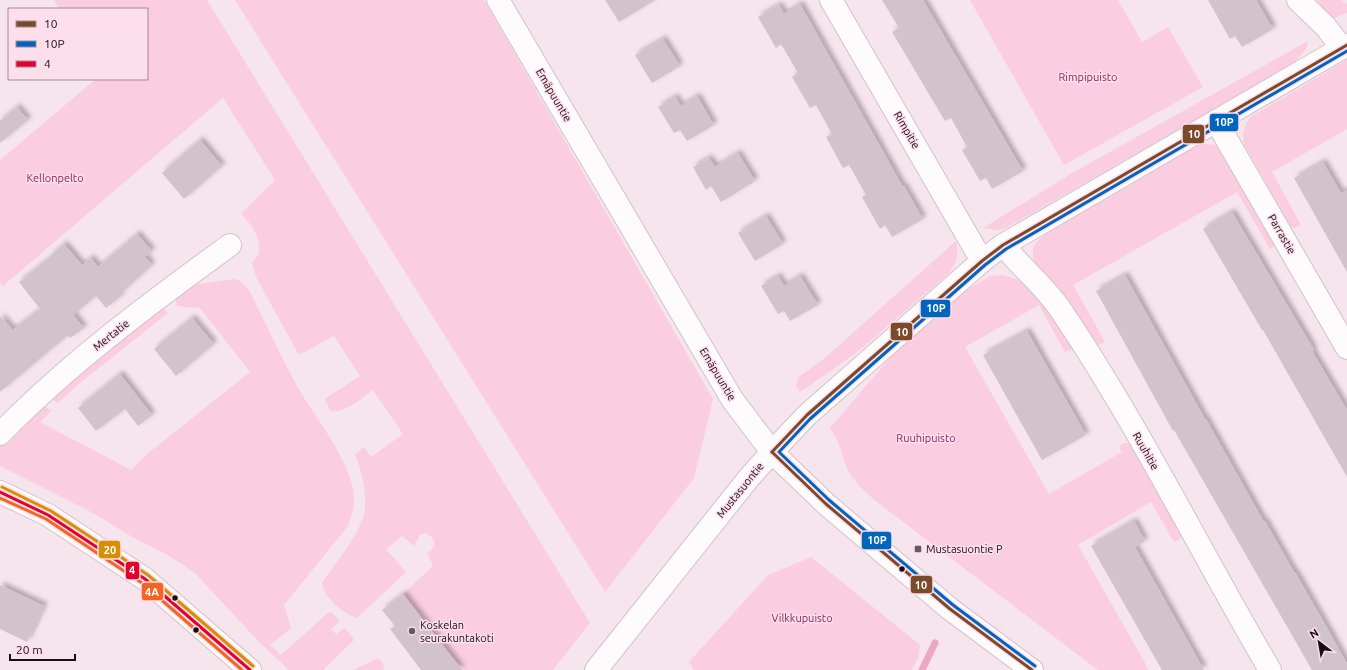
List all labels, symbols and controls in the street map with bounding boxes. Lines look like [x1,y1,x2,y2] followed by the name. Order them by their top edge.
[8,8,148,80] legend
[44,17,58,30] text: 10
[44,37,65,50] text: 10P
[44,57,51,70] text: 4
[534,66,574,124] street label: Emäpuuntie
[1058,71,1118,83] park label: Rimpipuisto
[891,109,923,151] street label: Rimpitie
[1209,113,1239,132] line badge: 10P
[1214,116,1234,128] text: 10P
[1182,124,1205,144] line badge: 10
[1188,128,1200,140] text: 10
[26,172,84,184] park label: Kellonpelto
[1266,212,1298,256] street label: Parrastie
[920,299,951,318] line badge: 10P
[926,302,946,314] text: 10P
[91,317,131,353] street label: Mertatie
[890,322,913,341] line badge: 10
[896,326,908,338] text: 10
[697,345,739,403] street label: Emäpuuntie
[1130,430,1162,472] street label: Ruuhitie
[896,432,956,444] park label: Ruuhipuisto
[714,460,766,520] street label: Mustasuontie
[861,531,892,550] line badge: 10P
[867,534,887,546] text: 10P
[98,540,121,559] line badge: 20
[926,543,1003,555] place label: Mustasuontie P
[104,544,116,556] text: 20
[913,544,923,554] marker: Mustasuontie P
[125,561,140,580] line badge: 4
[129,564,135,576] text: 4
[897,564,907,574] unlabelled marker
[910,575,933,594] line badge: 10
[915,579,927,591] text: 10
[141,582,164,601] line badge: 4A
[145,586,159,598] text: 4A
[170,593,180,603] unlabelled marker
[771,612,833,624] park label: Vilkkupuisto
[420,619,494,644] place label: Koskelan seurakuntakoti
[1299,622,1339,662] north arrow
[191,625,201,635] unlabelled marker
[407,626,417,636] marker: Koskelan seurakuntakoti
[1307,626,1320,641] text: N
[10,636,75,662] scale bar
[16,643,43,656] text: 20 m

